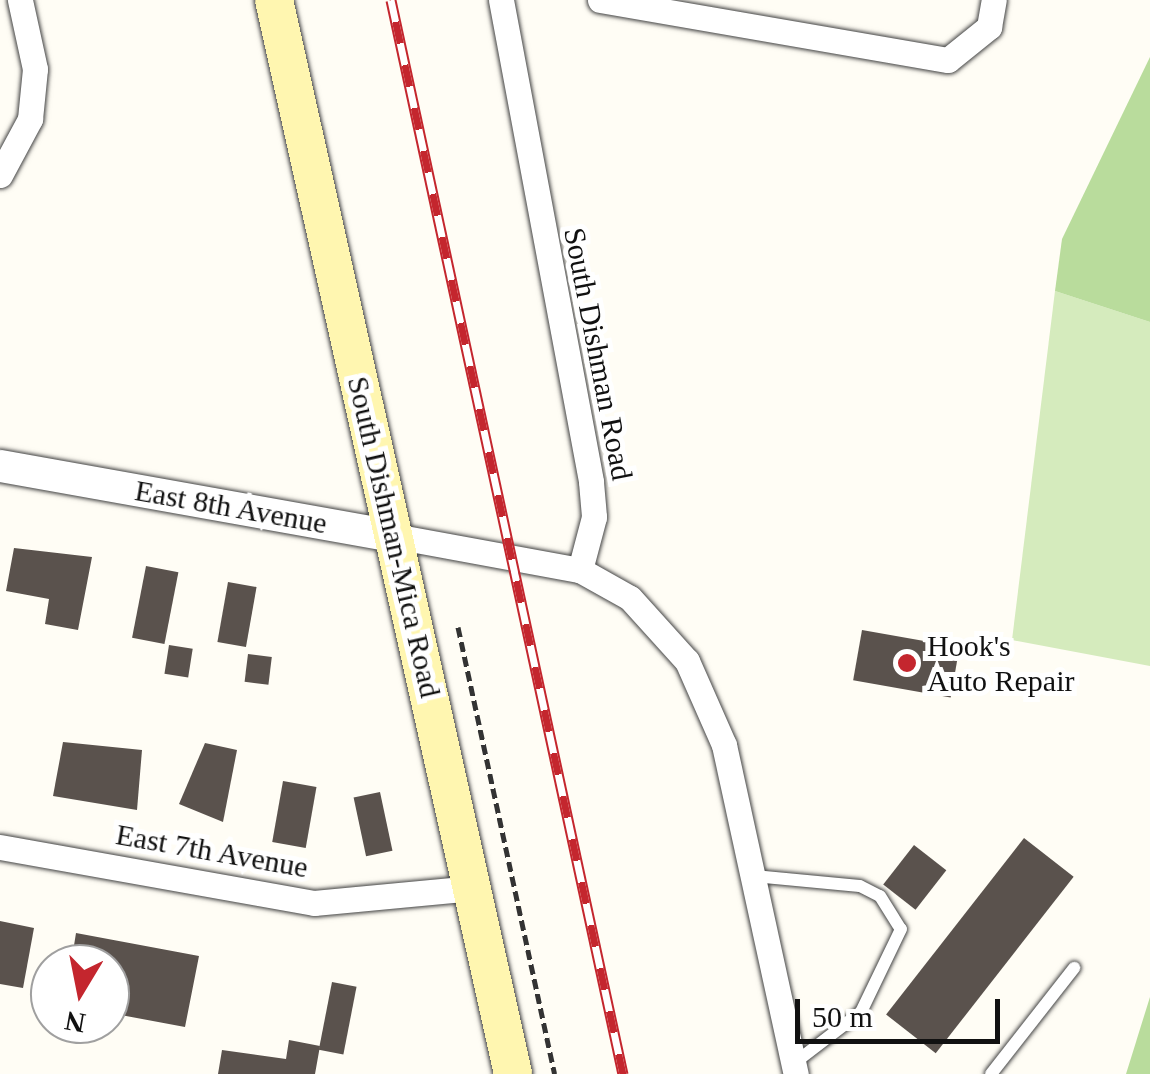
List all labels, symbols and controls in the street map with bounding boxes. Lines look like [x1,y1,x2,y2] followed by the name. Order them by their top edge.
[556,225,640,483] street label: South Dishman Road
[340,373,448,701] street label: South Dishman-Mica Road
[131,472,331,542] street label: East 8th Avenue
[927,628,1074,698] place label: Hook's Auto Repair
[896,652,918,674] marker: Hook's Auto Repair
[112,816,312,886] street label: East 7th Avenue
[30,944,130,1044] north arrow
[800,979,1005,1041] scale bar
[812,1000,873,1033] text: 50 m
[62,1005,88,1039] text: N

